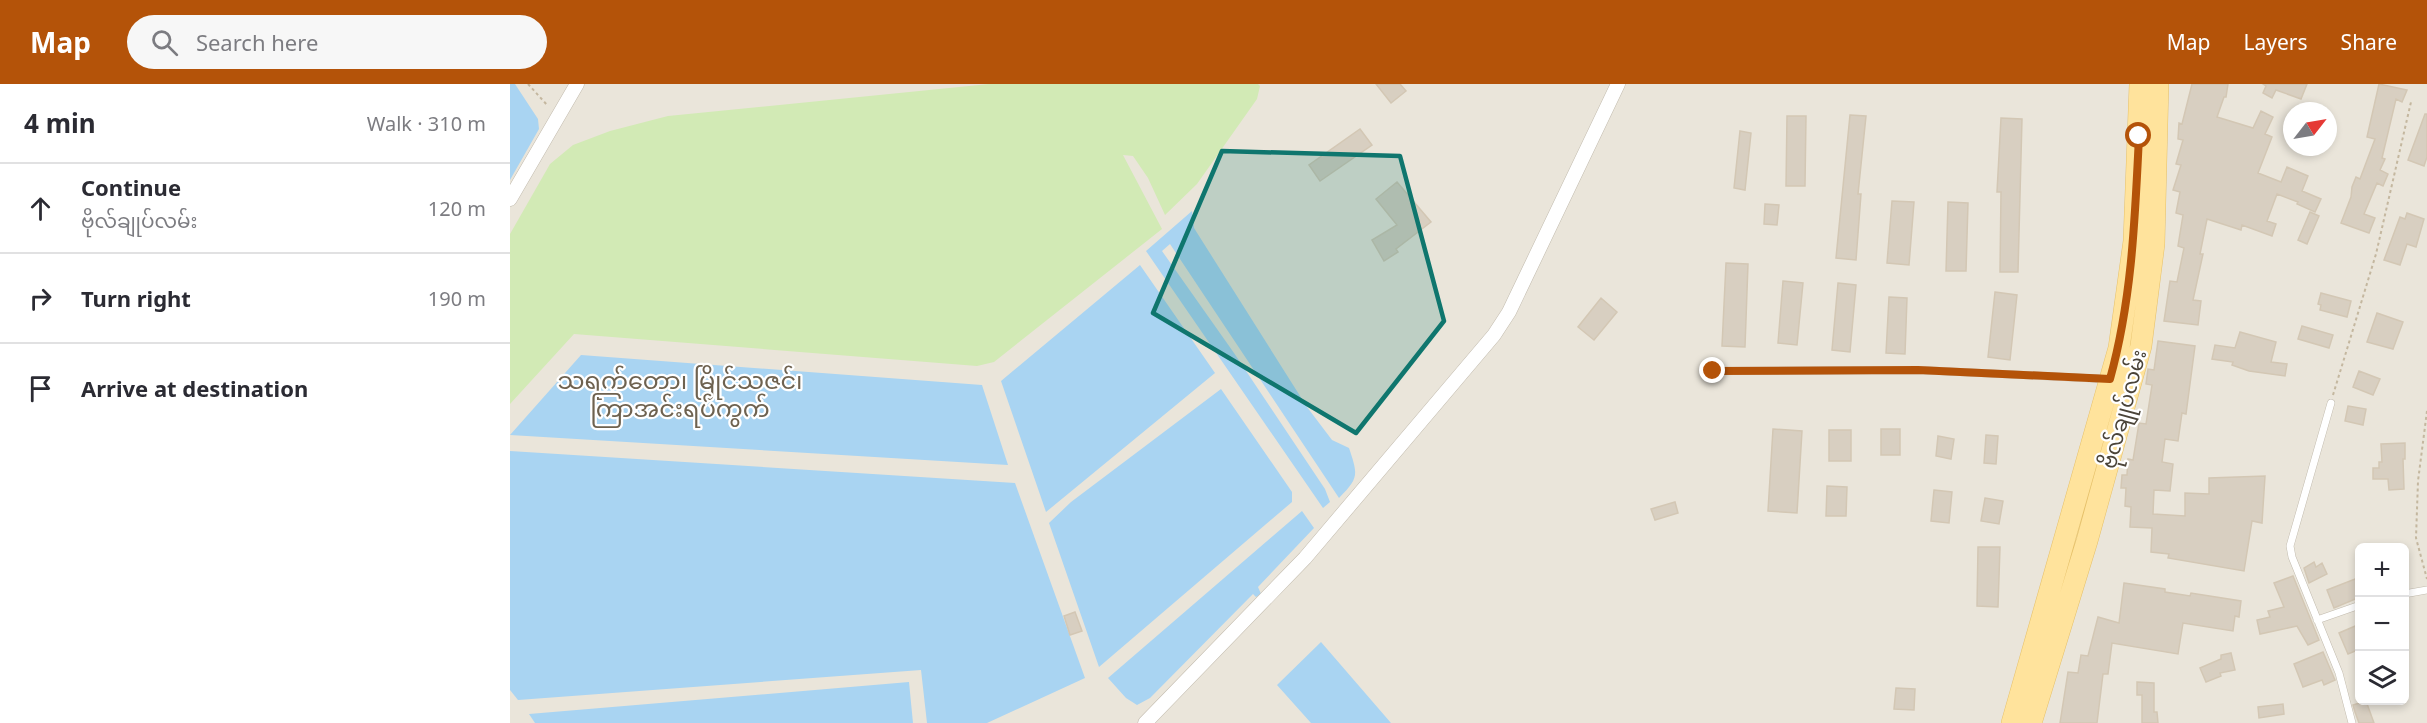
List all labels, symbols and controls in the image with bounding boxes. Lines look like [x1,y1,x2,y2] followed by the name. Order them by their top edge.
[127,15,547,69] search box
[30,23,91,61] text: Map
[148,26,181,59] icon: search
[196,27,318,57] text: Search here
[2167,28,2211,56] text: Map
[2244,28,2308,56] text: Layers
[2341,28,2397,56] text: Share
[2283,102,2337,156] north arrow
[24,105,96,141] text: 4 min
[367,110,486,137] text: Walk · 310 m
[2125,122,2151,148] route start
[81,172,181,202] text: Continue
[24,192,57,225] icon: ahead
[428,195,486,222] text: 120 m
[81,207,197,234] text: ဗိုလ်ချုပ်လမ်း
[24,282,57,315] icon: right
[81,283,191,313] text: Turn right
[428,285,486,312] text: 190 m
[2093,346,2157,473] street label: ဗိုလ်ချုပ်လမ်း
[1699,357,1725,383] route end
[557,363,803,428] district label: သရက်တော၊ မြိုင်သဇင်၊ ကြာအင်းရပ်ကွက်
[24,372,57,405] icon: arrive
[81,373,308,403] text: Arrive at destination
[2355,543,2409,705] map controls
[2355,543,2409,597] button: +
[2355,597,2409,651] button: −
[2355,651,2409,705] button: layers

